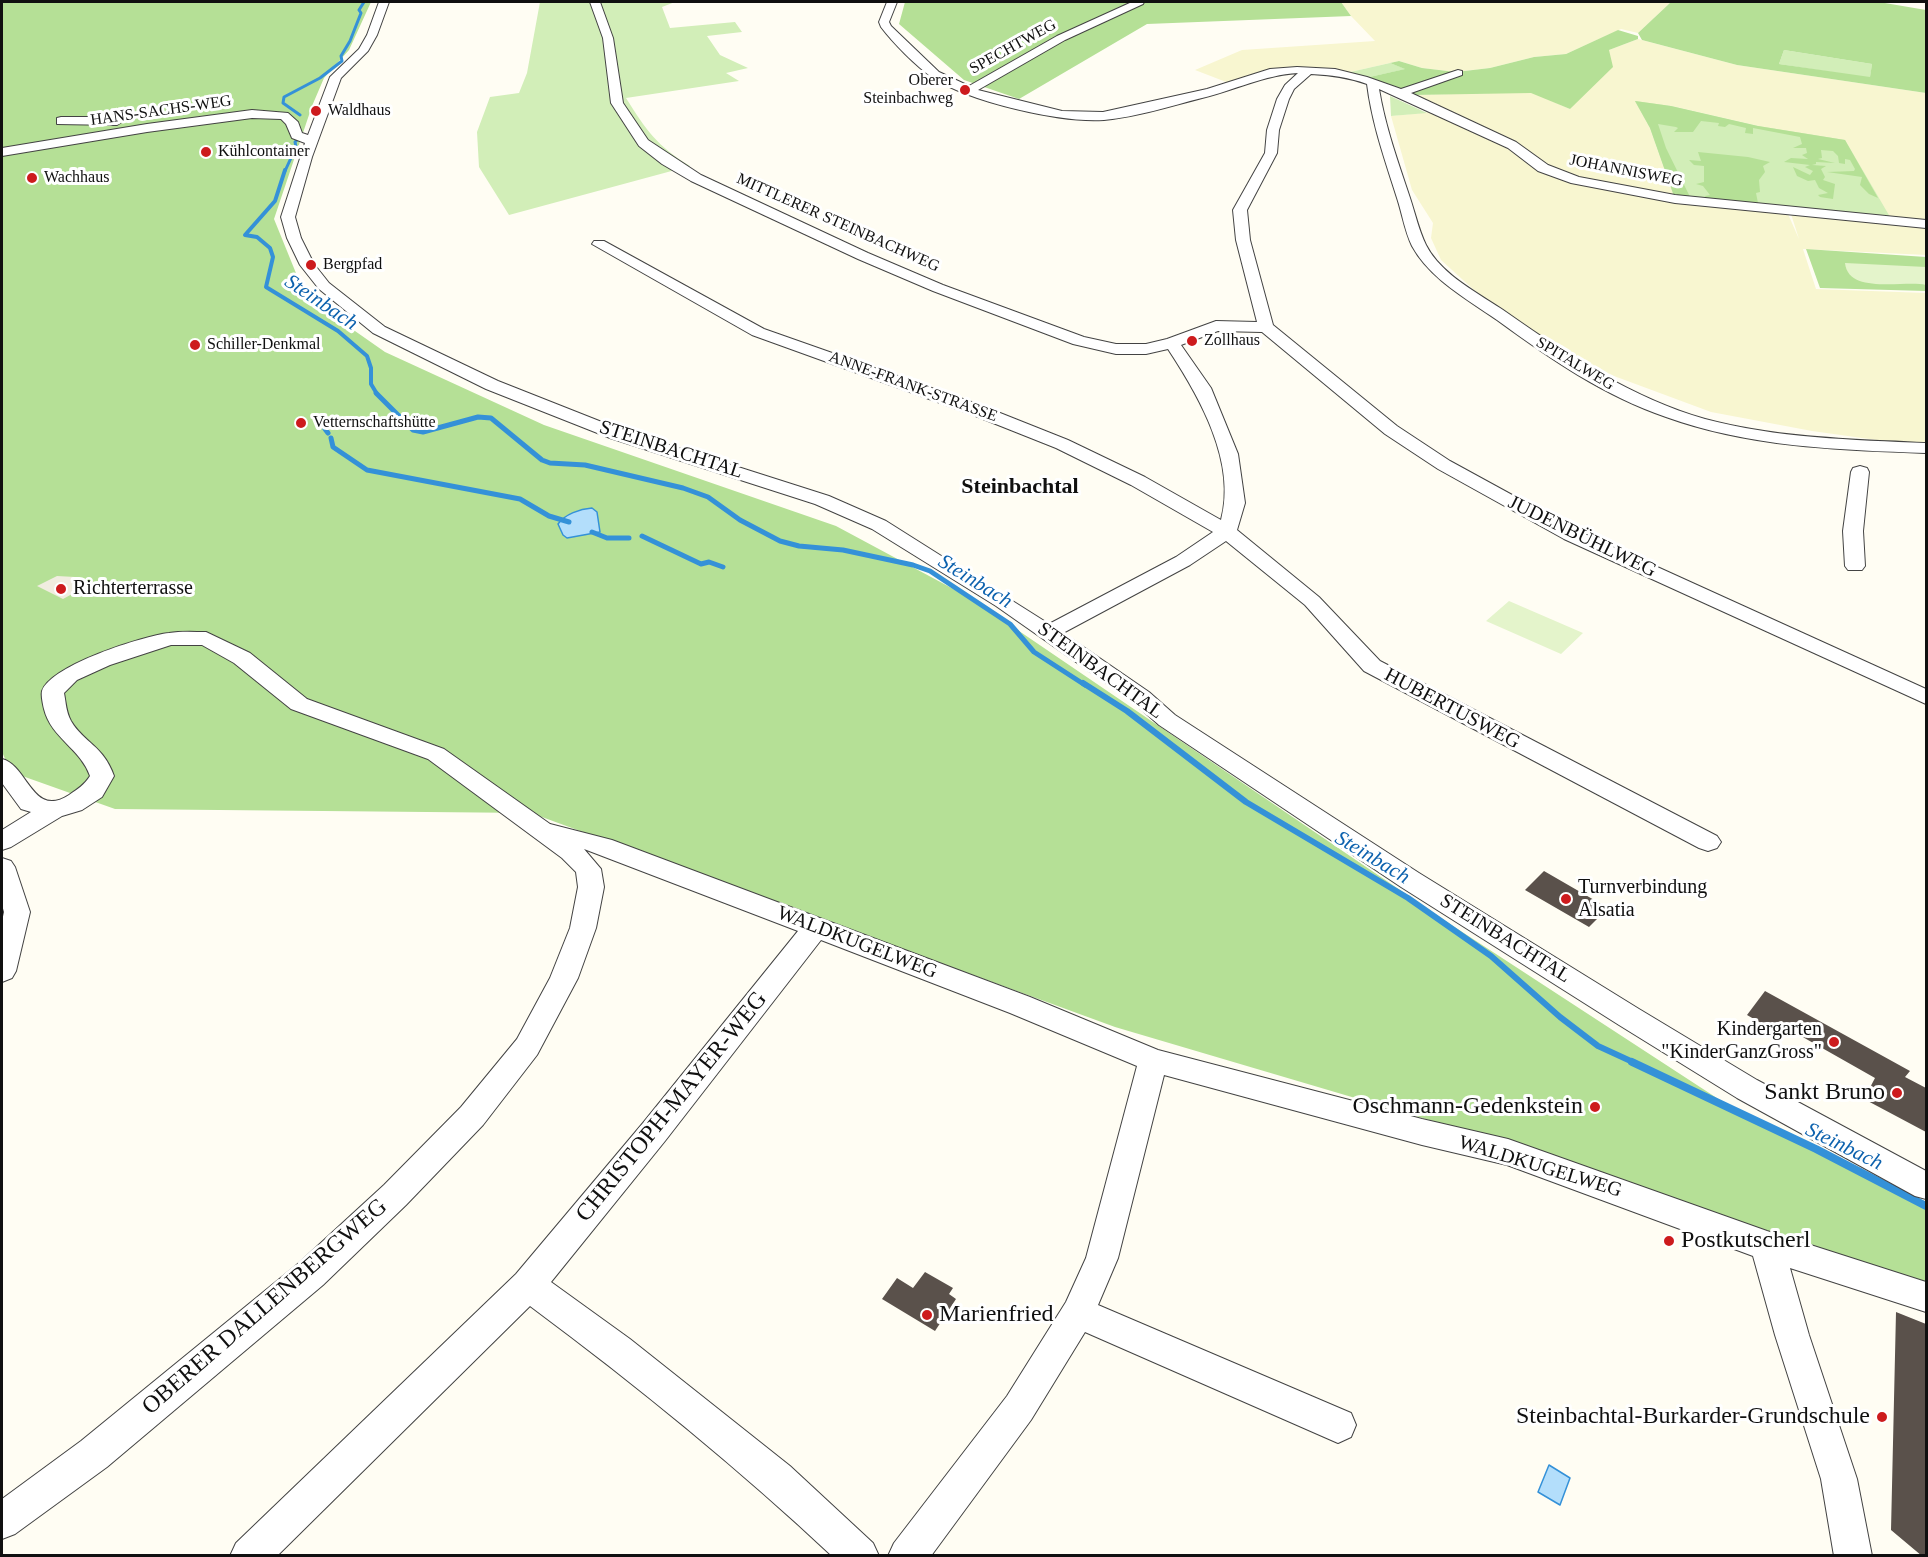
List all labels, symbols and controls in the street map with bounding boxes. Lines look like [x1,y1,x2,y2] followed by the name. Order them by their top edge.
[966,15,1060,79] street label: SPECHTWEG
[863,71,953,109] place label: Oberer Steinbachweg
[958,83,972,97] marker: Oberer Steinbachweg
[89,92,233,130] street label: HANS-SACHS-WEG
[328,101,391,121] place label: Waldhaus
[309,104,323,118] marker: Waldhaus
[218,142,310,162] place label: Kühlcontainer
[199,145,213,159] marker: Kühlcontainer
[1568,151,1684,191] street label: JOHANNISWEG
[44,168,109,188] place label: Wachhaus
[734,169,942,277] street label: MITTLERER STEINBACHWEG
[25,171,39,185] marker: Wachhaus
[323,255,382,275] place label: Bergpfad
[304,258,318,272] marker: Bergpfad
[280,269,362,337] water label: Steinbach
[1204,331,1260,351] place label: Zollhaus
[1532,333,1618,395] street label: SPITALWEG
[1185,334,1199,348] marker: Zollhaus
[207,335,320,355] place label: Schiller-Denkmal
[188,338,202,352] marker: Schiller-Denkmal
[826,348,1000,426] street label: ANNE-FRANK-STRASSE
[313,413,436,433] place label: Vetternschaftshütte
[596,415,746,485] street label: STEINBACHTAL
[294,416,308,430] marker: Vetternschaftshütte
[961,474,1079,500] district label: Steinbachtal
[1504,491,1660,583] street label: JUDENBÜHLWEG
[933,549,1017,615] water label: Steinbach
[73,577,193,601] place label: Richterterrasse
[54,582,68,596] marker: Richterterrasse
[1032,617,1168,725] street label: STEINBACHTAL
[1380,663,1524,755] street label: HUBERTUSWEG
[1330,826,1414,890] water label: Steinbach
[1578,876,1707,923] place label: Turnverbindung Alsatia
[1435,889,1575,989] street label: STEINBACHTAL
[1559,892,1573,906] marker: Turnverbindung Alsatia
[774,901,940,985] street label: WALDKUGELWEG
[570,986,774,1228] street label: CHRISTOPH-MAYER-WEG
[1661,1018,1822,1065] place label: Kindergarten "KinderGanzGross"
[1827,1035,1841,1049] marker: Kindergarten "KinderGanzGross"
[1764,1079,1885,1107] place label: Sankt Bruno
[1890,1086,1904,1100] marker: Sankt Bruno
[1352,1093,1583,1121] place label: Oschmann-Gedenkstein
[1588,1100,1602,1114] marker: Oschmann-Gedenkstein
[1801,1118,1887,1176] water label: Steinbach
[1455,1131,1625,1203] street label: WALDKUGELWEG
[137,1193,393,1421] street label: OBERER DALLENBERGWEG
[1681,1227,1810,1255] place label: Postkutscherl
[1662,1234,1676,1248] marker: Postkutscherl
[939,1301,1054,1329] place label: Marienfried
[920,1308,934,1322] marker: Marienfried
[1516,1403,1870,1431] place label: Steinbachtal-Burkarder-Grundschule
[1875,1410,1889,1424] marker: Steinbachtal-Burkarder-Grundschule

